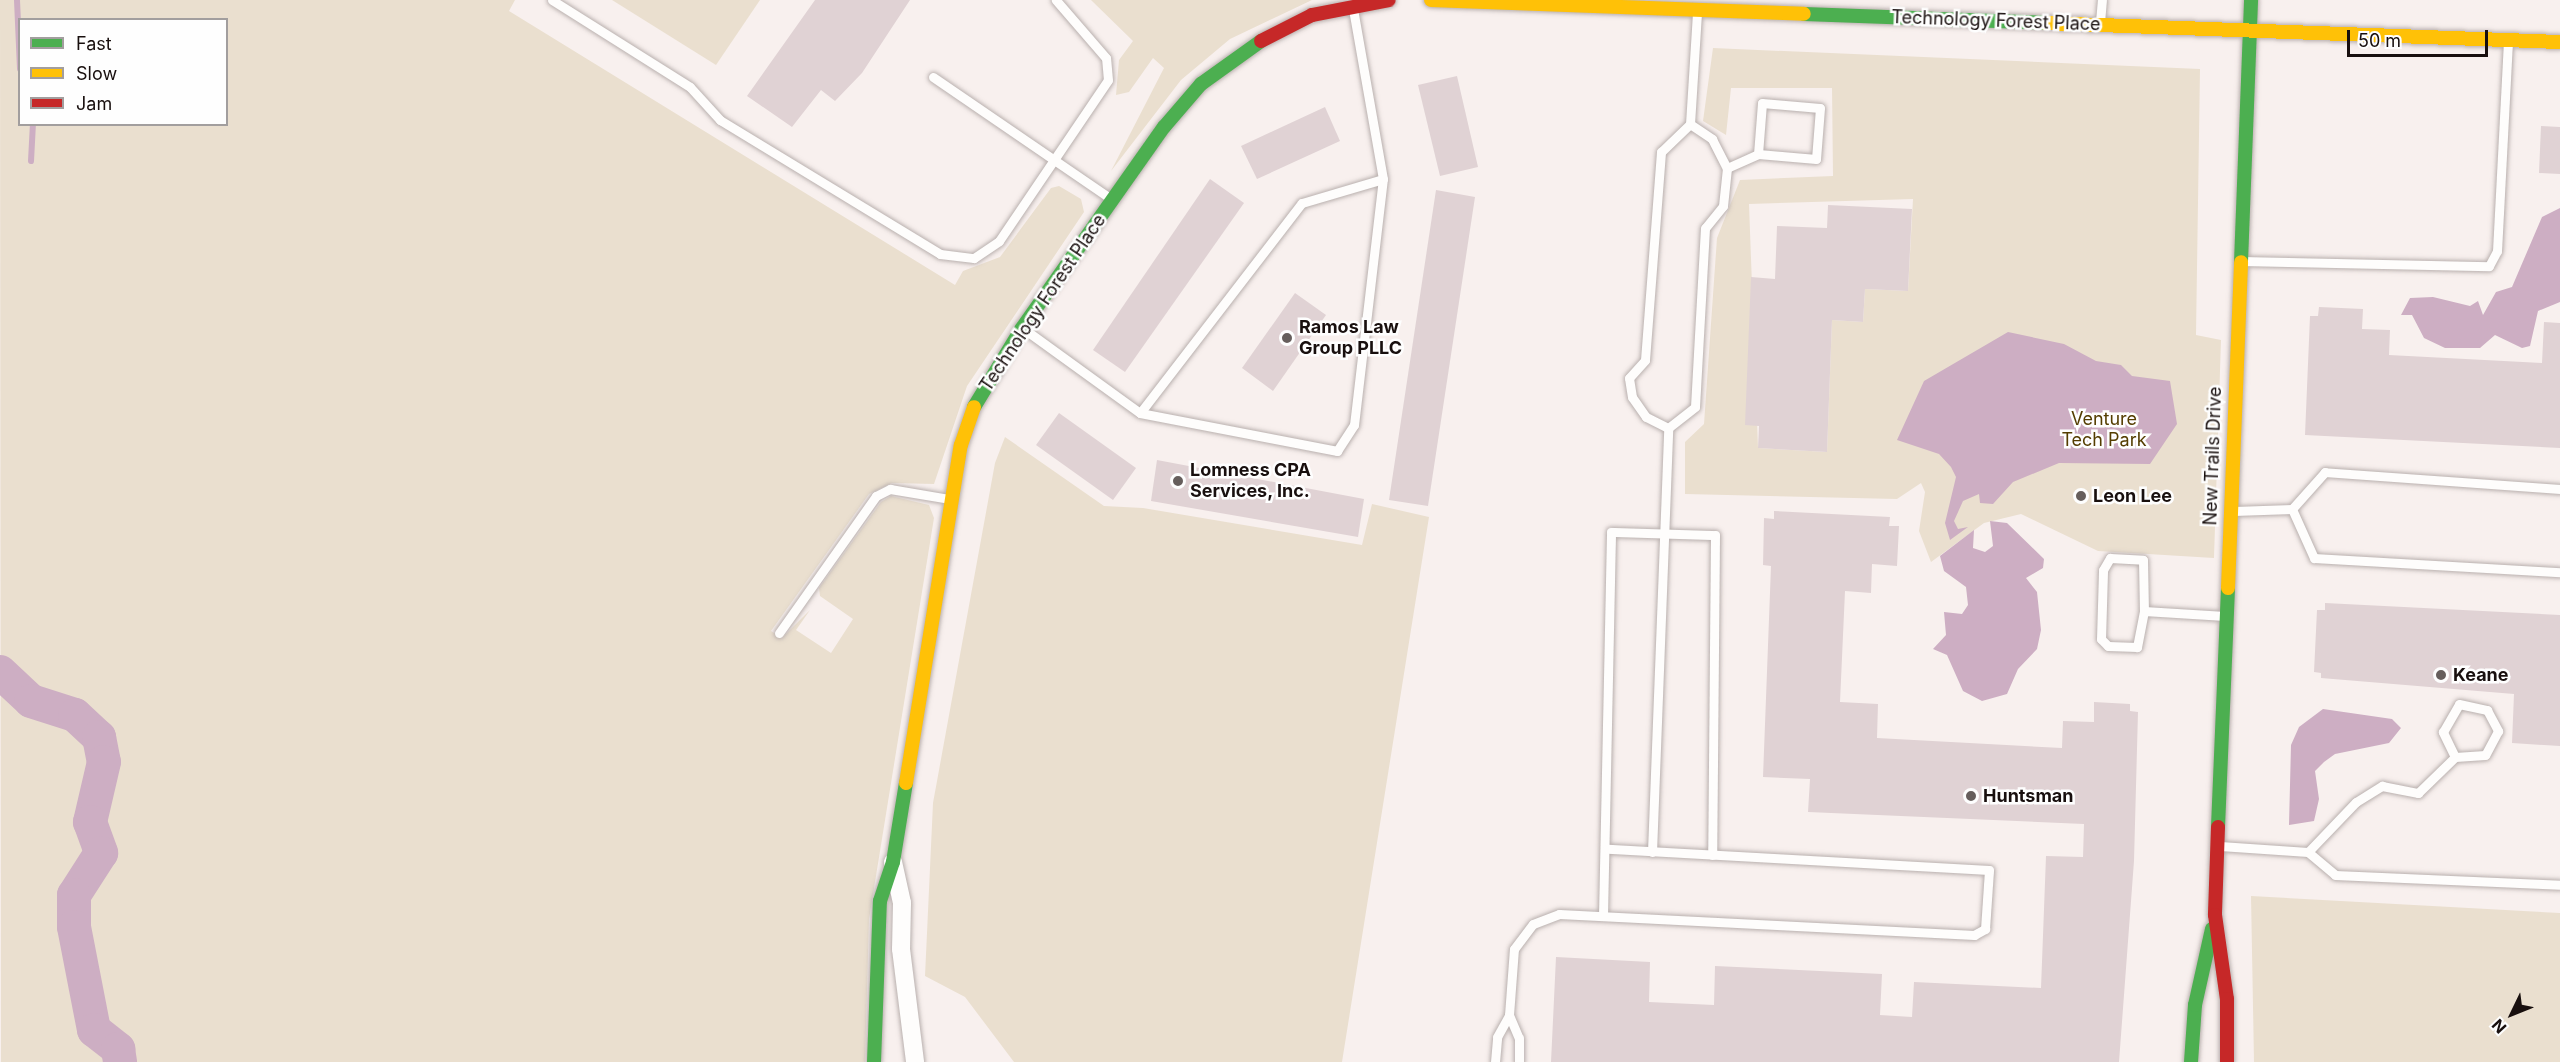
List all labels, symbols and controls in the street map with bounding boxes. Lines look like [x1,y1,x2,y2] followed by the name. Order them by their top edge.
[1891,7,2101,35] street label: Technology Forest Place
[18,18,228,126] legend
[2350,18,2491,56] scale bar
[2358,30,2401,51] text: 50 m
[76,33,112,54] text: Fast
[76,63,117,84] text: Slow
[76,93,112,114] text: Jam
[976,210,1110,396] street label: Technology Forest Place
[1299,317,1402,360] place label: Ramos Law Group PLLC
[1280,331,1294,345] marker: Ramos Law Group PLLC
[2200,386,2226,526] street label: New Trails Drive
[2061,409,2147,452] park label: Venture Tech Park
[1190,460,1311,502] place label: Lomness CPA Services, Inc.
[1171,474,1185,488] marker: Lomness CPA Services, Inc.
[2093,485,2172,507] place label: Leon Lee
[2074,489,2088,503] marker: Leon Lee
[2453,664,2509,686] place label: Keane
[2434,668,2448,682] marker: Keane
[1983,785,2073,807] place label: Huntsman
[1964,789,1978,803] marker: Huntsman
[2482,984,2542,1044] north arrow
[2487,1015,2510,1038] text: N

